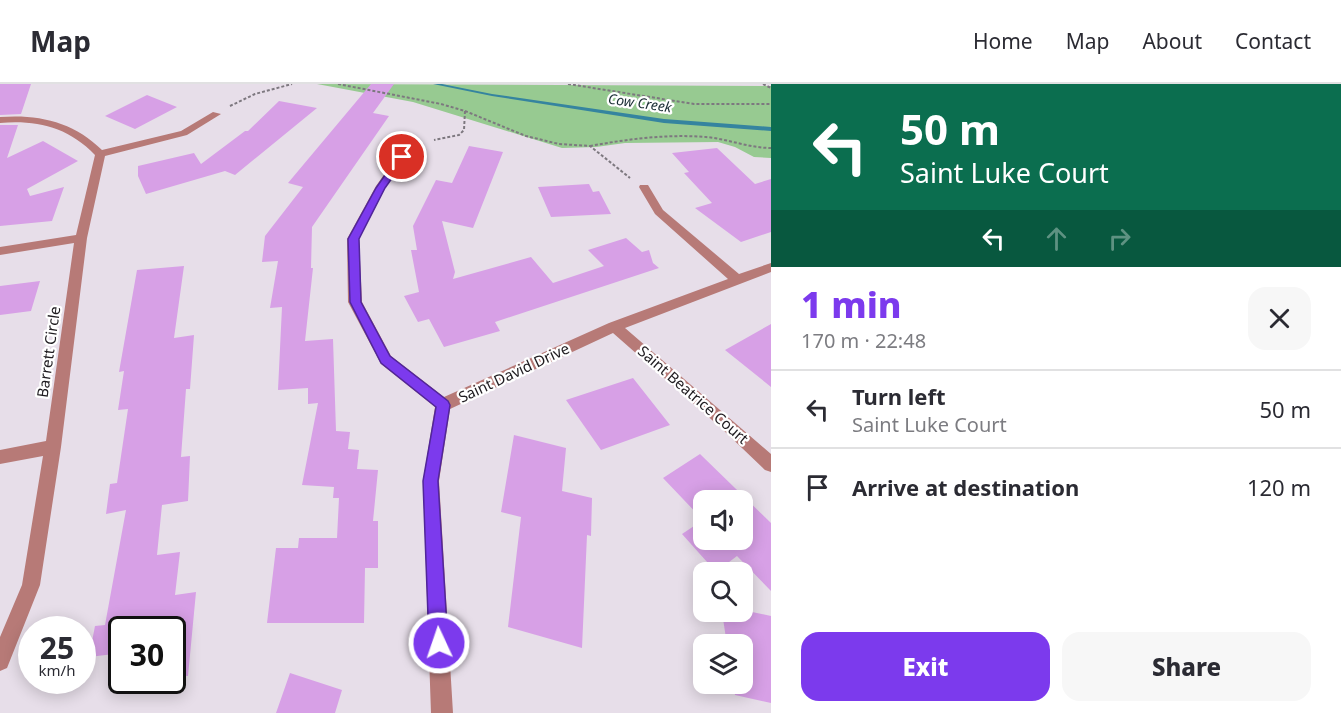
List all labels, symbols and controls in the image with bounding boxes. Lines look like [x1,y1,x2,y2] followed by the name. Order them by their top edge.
[30,22,91,60] text: Map
[973,27,1033,55] text: Home
[1066,27,1109,55] text: Map
[1142,27,1202,55] text: About
[1235,27,1311,55] text: Contact
[607,89,674,117] water label: Cow Creek
[900,100,1000,157] text: 50 m
[801,108,879,186] icon: left
[376,131,427,182] pin
[385,140,418,173] icon: arrive
[900,154,1109,191] text: Saint Luke Court
[977,222,1010,255] icon: left
[1040,222,1073,255] icon: ahead
[1103,222,1136,255] icon: right
[801,280,902,329] text: 1 min
[1248,287,1311,350] button: close
[32,305,64,399] street label: Barrett Circle
[801,327,926,354] text: 170 m · 22:48
[455,338,572,407] street label: Saint David Drive
[634,341,754,448] street label: Saint Beatrice Court
[852,381,946,411] text: Turn left
[801,393,834,426] icon: left
[1260,394,1311,424] text: 50 m
[852,411,1007,438] text: Saint Luke Court
[801,471,834,504] icon: arrive
[852,472,1079,502] text: Arrive at destination
[1247,472,1311,502] text: 120 m
[693,490,753,694] map controls
[693,490,753,550] button: sound
[693,562,753,622] button: search
[407,611,471,675] position arrow
[108,616,186,694] speed limit sign: 30
[40,627,74,668] text: 25
[801,632,1050,701] button: Exit
[1062,632,1311,701] button: Share
[693,634,753,694] button: layers
[39,660,75,680] text: km/h

